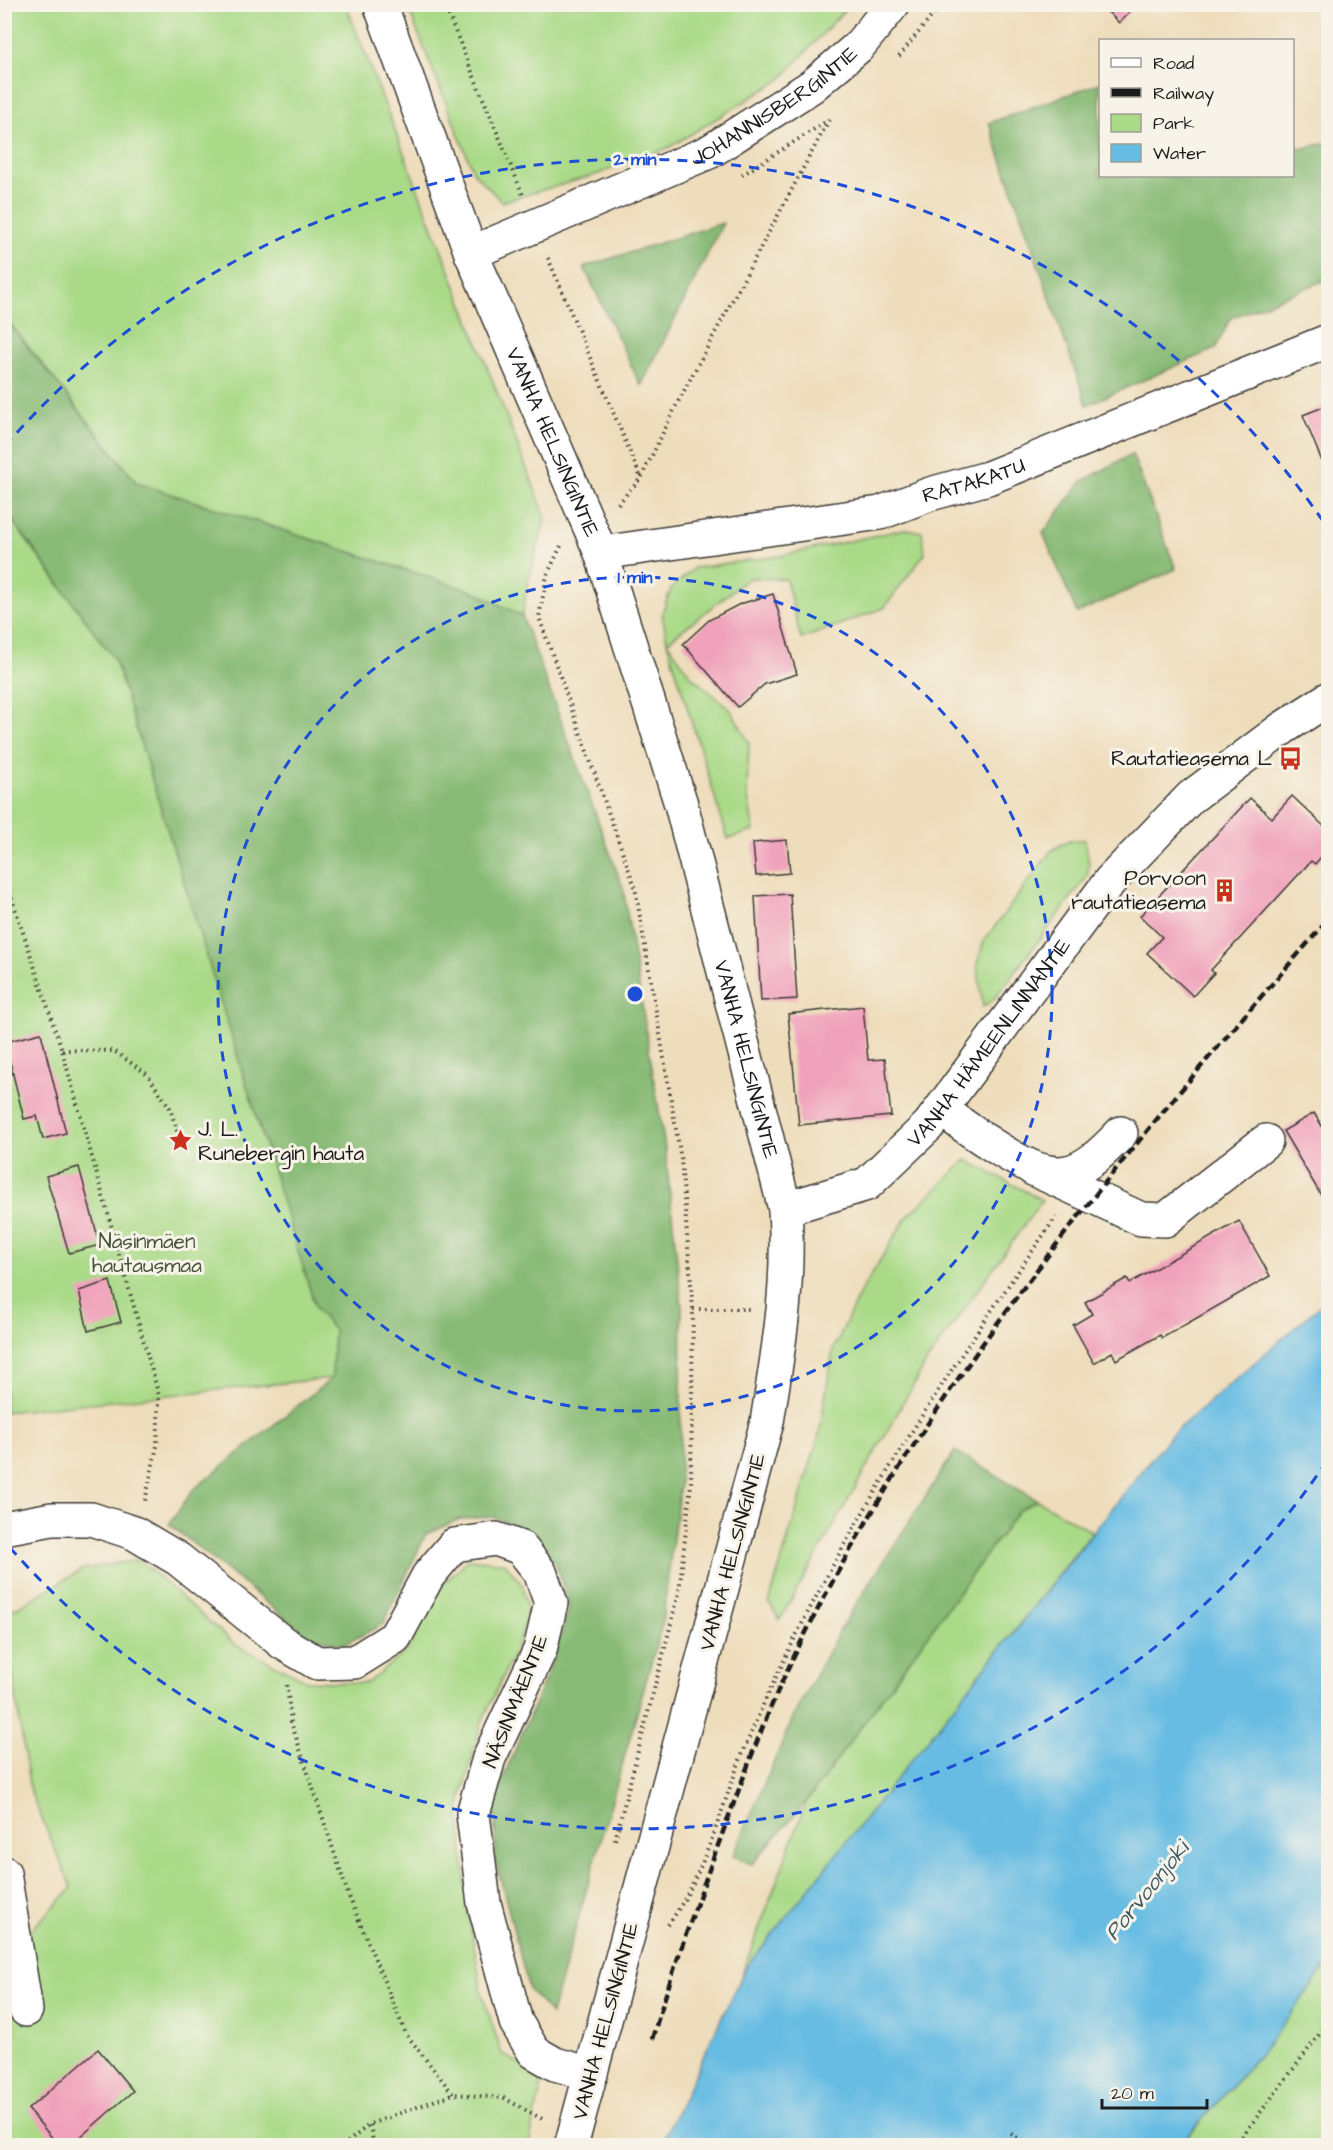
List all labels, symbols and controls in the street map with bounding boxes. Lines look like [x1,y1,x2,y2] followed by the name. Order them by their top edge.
[686,39,864,173] street label: JOHANNISBERGINTIE
[1099,39,1294,177] legend
[1153,51,1194,76] text: Road
[1153,81,1214,107] text: Railway
[1153,111,1195,136] text: Park
[1153,141,1206,166] text: Water
[612,147,657,172] text: 2 min
[499,343,606,542] street label: VANHA HELSINGINTIE
[919,451,1029,510] street label: RATAKATU
[617,565,653,590] text: 1 min
[1111,744,1272,773] place label: Rautatieasema L
[1277,745,1303,771] bus stop icon: Rautatieasema L
[1071,864,1206,917] place label: Porvoon rautatieasema
[1211,877,1237,903] building icon: Porvoon rautatieasema
[901,932,1078,1154] street label: VANHA HÄMEENLINNANTIE
[707,957,786,1162] street label: VANHA HELSINGINTIE
[625,984,645,1004] centre of rings
[198,1115,364,1170] place label: J. L. Runebergin hauta
[167,1128,193,1154] place icon: J. L. Runebergin hauta
[92,1227,202,1280] park label: Näsinmäen hautausmaa
[692,1450,773,1654] street label: VANHA HELSINGINTIE
[476,1630,556,1772] street label: NÄSINMÄENTIE
[1098,1833,1198,1947] water label: Porvoonjoki
[565,1919,646,2123] street label: VANHA HELSINGINTIE
[1102,2072,1207,2110] scale bar
[1111,2081,1154,2106] text: 20 m

